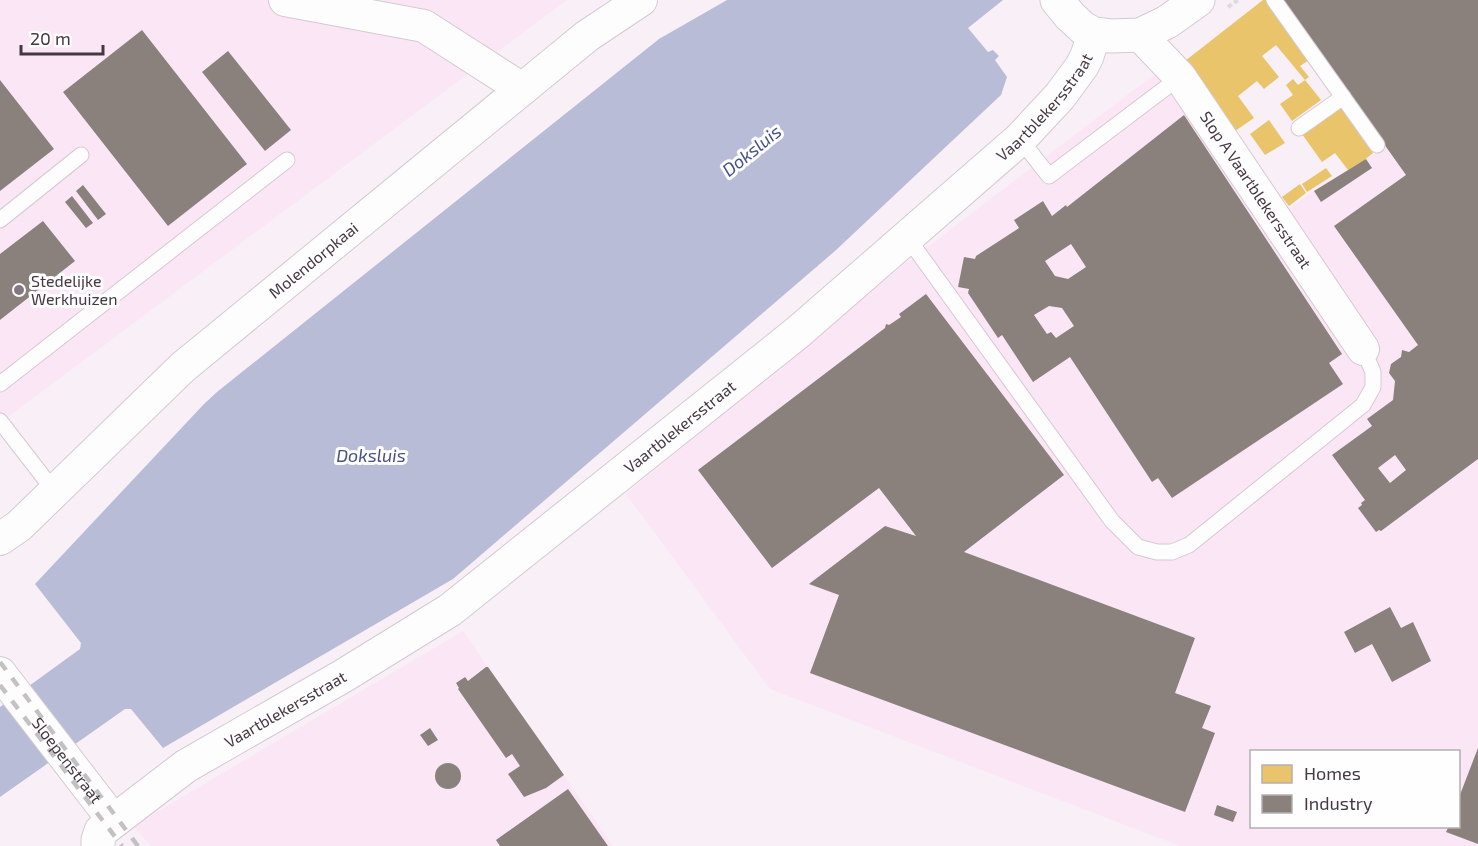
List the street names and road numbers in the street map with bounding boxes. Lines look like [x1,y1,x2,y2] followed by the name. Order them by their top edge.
[992,50,1096,164] street label: Vaartblekersstraat
[1197,107,1316,272] street label: Slop A Vaartblekersstraat
[265,218,361,302] street label: Molendorpkaai
[620,376,739,477] street label: Vaartblekersstraat
[221,666,349,751] street label: Vaartblekersstraat
[29,713,106,806] street label: Sloepenstraat

